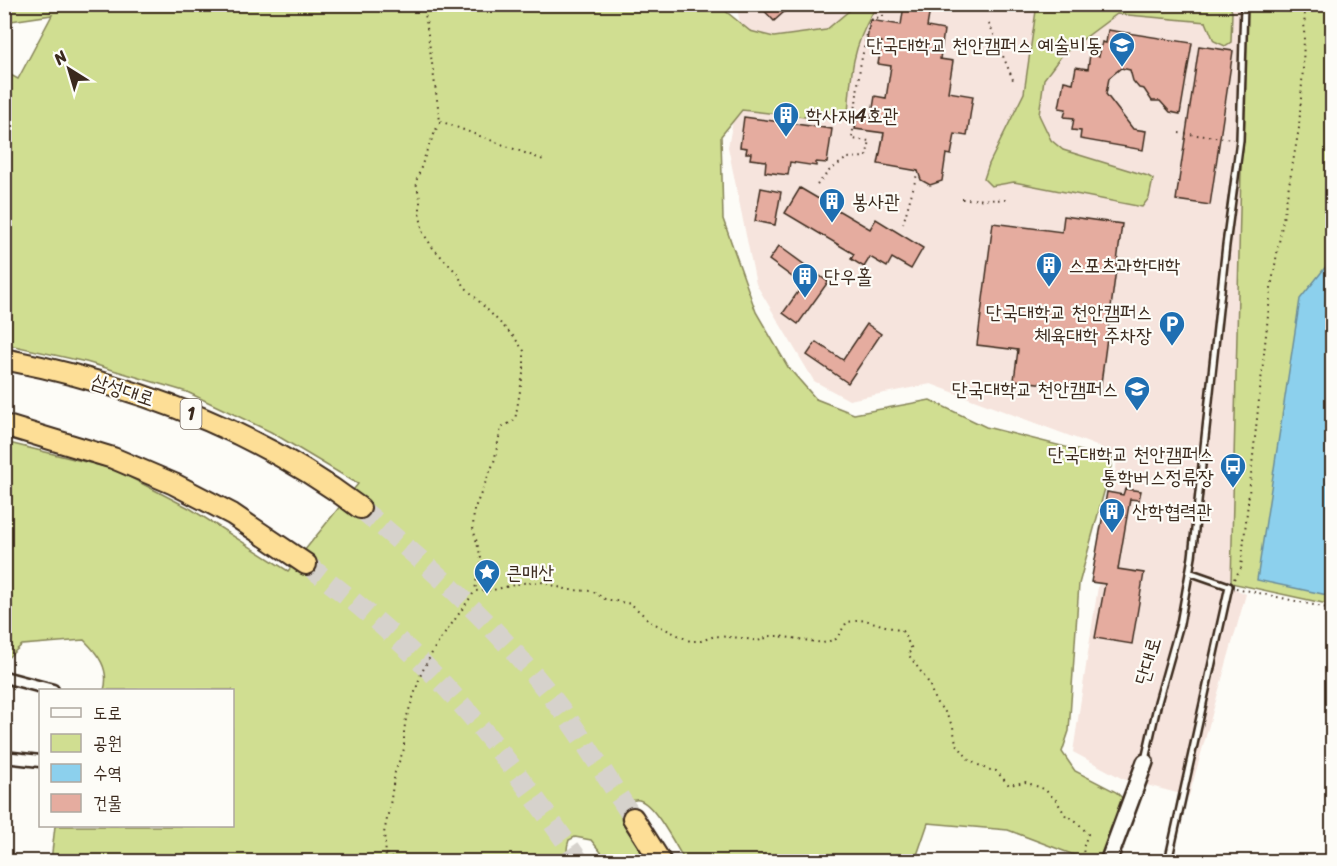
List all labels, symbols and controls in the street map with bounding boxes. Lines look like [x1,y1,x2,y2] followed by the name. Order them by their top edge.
[866,28,1102,63] place label: 단국대학교 천안캠퍼스 예술비동
[1107,30,1137,68] school or university icon: 단국대학교 천안캠퍼스 예술비동
[39,39,99,99] north arrow
[46,42,74,73] text: N
[806,98,899,133] place label: 학사재4호관
[771,100,801,138] building icon: 학사재4호관
[852,184,900,219] place label: 봉사관
[817,186,847,224] building icon: 봉사관
[1068,248,1181,283] place label: 스포츠과학대학
[1034,250,1064,288] building icon: 스포츠과학대학
[824,259,872,294] place label: 단우홀
[790,261,820,299] building icon: 단우홀
[986,295,1152,353] place label: 단국대학교 천안캠퍼스 체육대학 주차장
[1157,309,1187,347] parking icon: 단국대학교 천안캠퍼스 체육대학 주차장
[87,363,159,417] street label: 삼성대로
[952,372,1118,407] place label: 단국대학교 천안캠퍼스
[1122,374,1152,412] school or university icon: 단국대학교 천안캠퍼스
[180,399,201,429] road number: 1
[1048,437,1214,495] place label: 단국대학교 천안캠퍼스 통학버스정류장
[1218,451,1248,489] bus stop icon: 단국대학교 천안캠퍼스 통학버스정류장
[1132,494,1212,529] place label: 산학협력관
[1097,496,1127,534] building icon: 산학협력관
[506,555,554,590] place label: 큰매산
[472,557,502,595] place icon: 큰매산
[1125,633,1171,689] street label: 단대로
[39,689,234,827] legend
[93,697,122,729] text: 도로
[93,727,122,759] text: 공원
[93,757,122,789] text: 수역
[93,787,122,819] text: 건물

